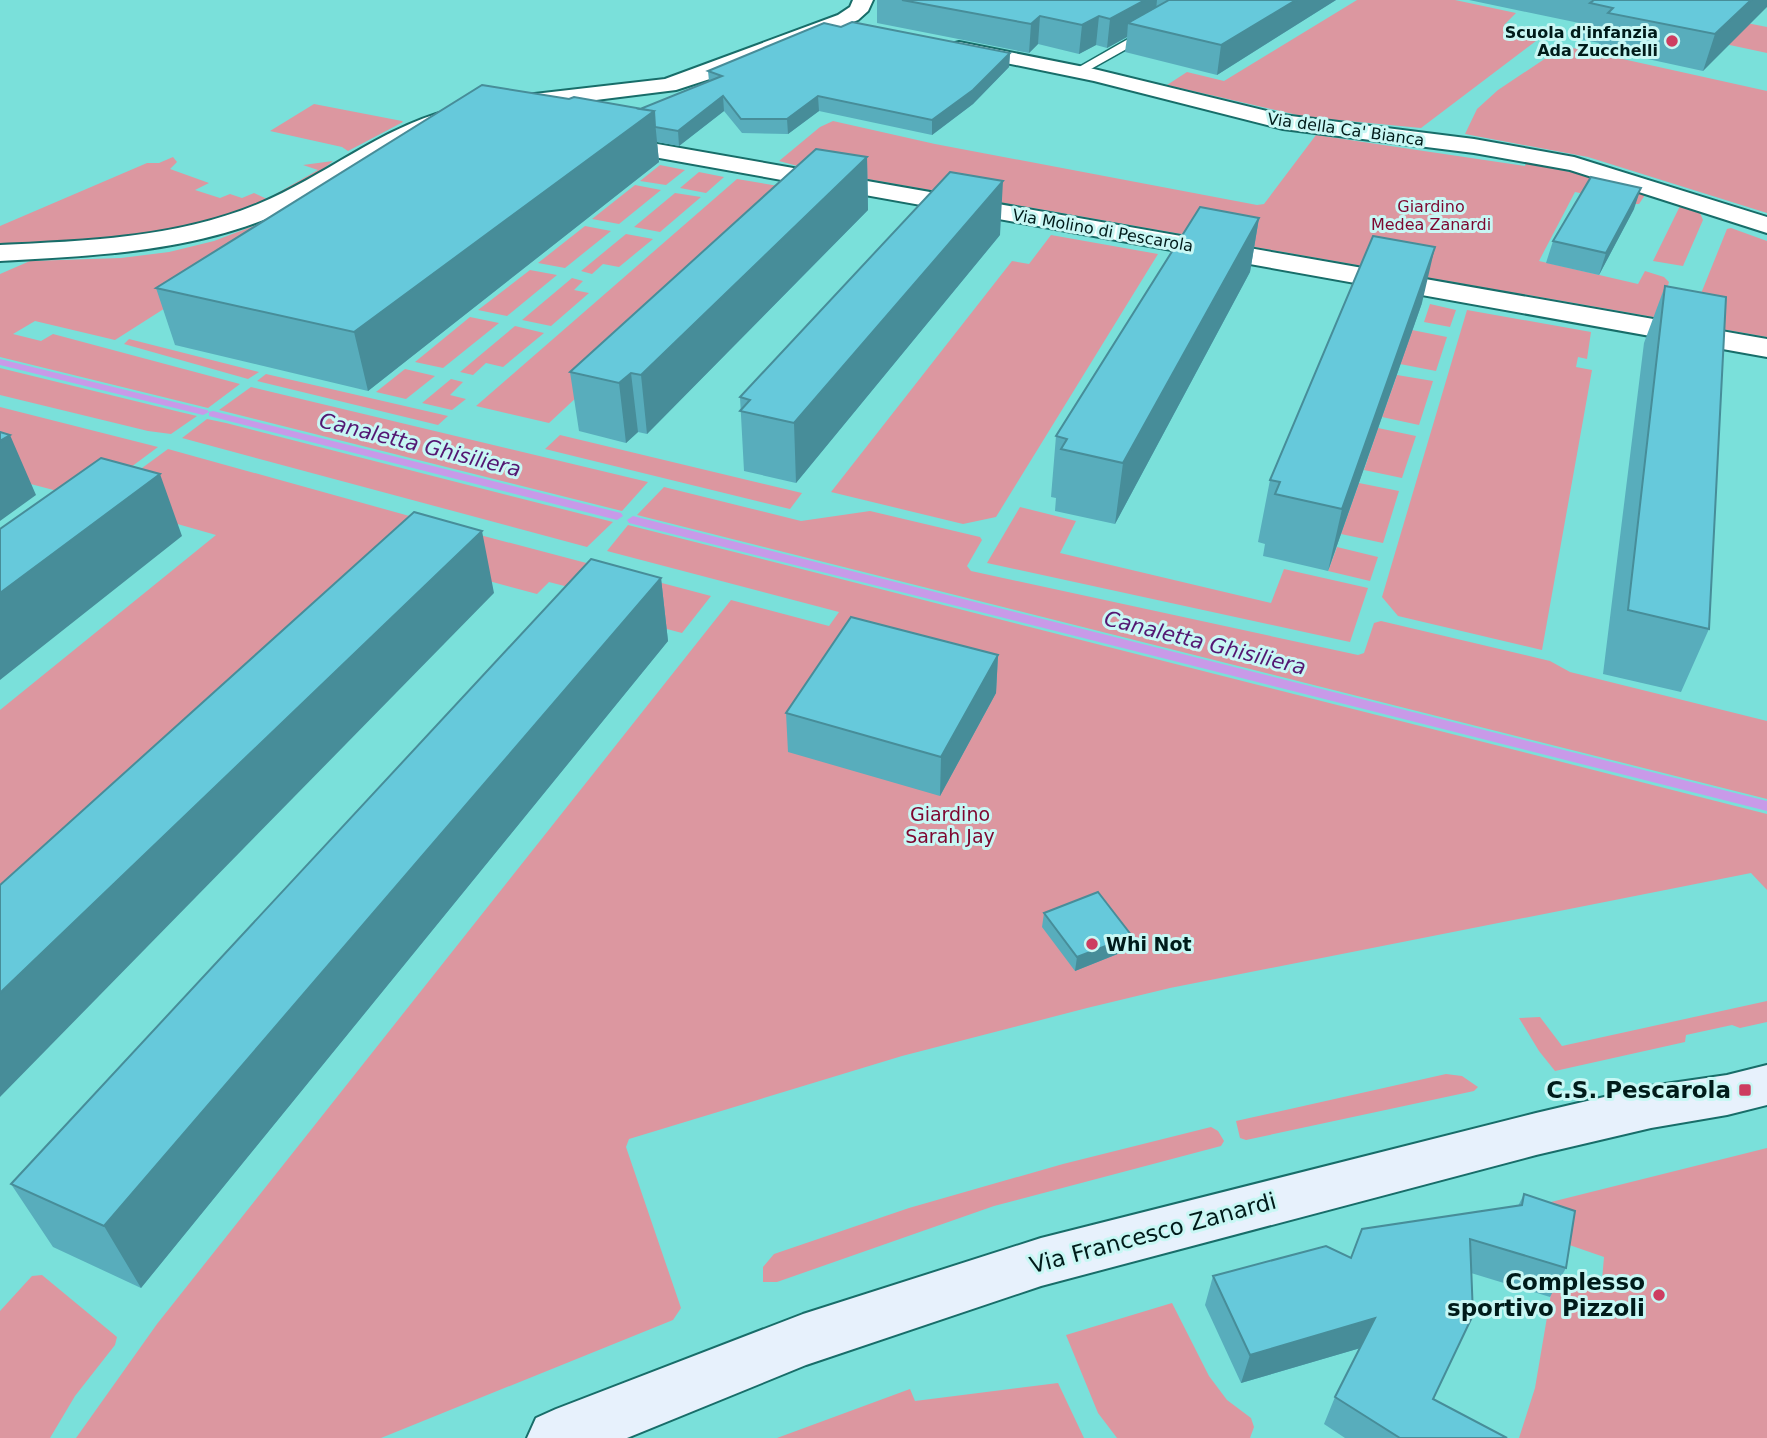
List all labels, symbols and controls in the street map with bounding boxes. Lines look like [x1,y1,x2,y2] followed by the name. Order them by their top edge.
[1505,23,1658,60] place label: Scuola d'infanzia Ada Zucchelli
[1664,33,1680,49] marker: Scuola d'infanzia Ada Zucchelli
[1266,109,1426,150] street label: Via della Ca' Bianca
[1371,197,1491,234] park label: Giardino Medea Zanardi
[1011,205,1195,256] street label: Via Molino di Pescarola
[317,408,523,482] water label: Canaletta Ghisiliera
[1102,606,1308,680] water label: Canaletta Ghisiliera
[905,803,995,847] park label: Giardino Sarah Jay
[1106,933,1192,955] place label: Whi Not
[1084,936,1100,952] marker: Whi Not
[1546,1077,1731,1103] place label: C.S. Pescarola
[1737,1082,1753,1098] marker: C.S. Pescarola
[1027,1188,1279,1278] street label: Via Francesco Zanardi
[1447,1269,1645,1321] place label: Complesso sportivo Pizzoli
[1651,1287,1667,1303] marker: Complesso sportivo Pizzoli

